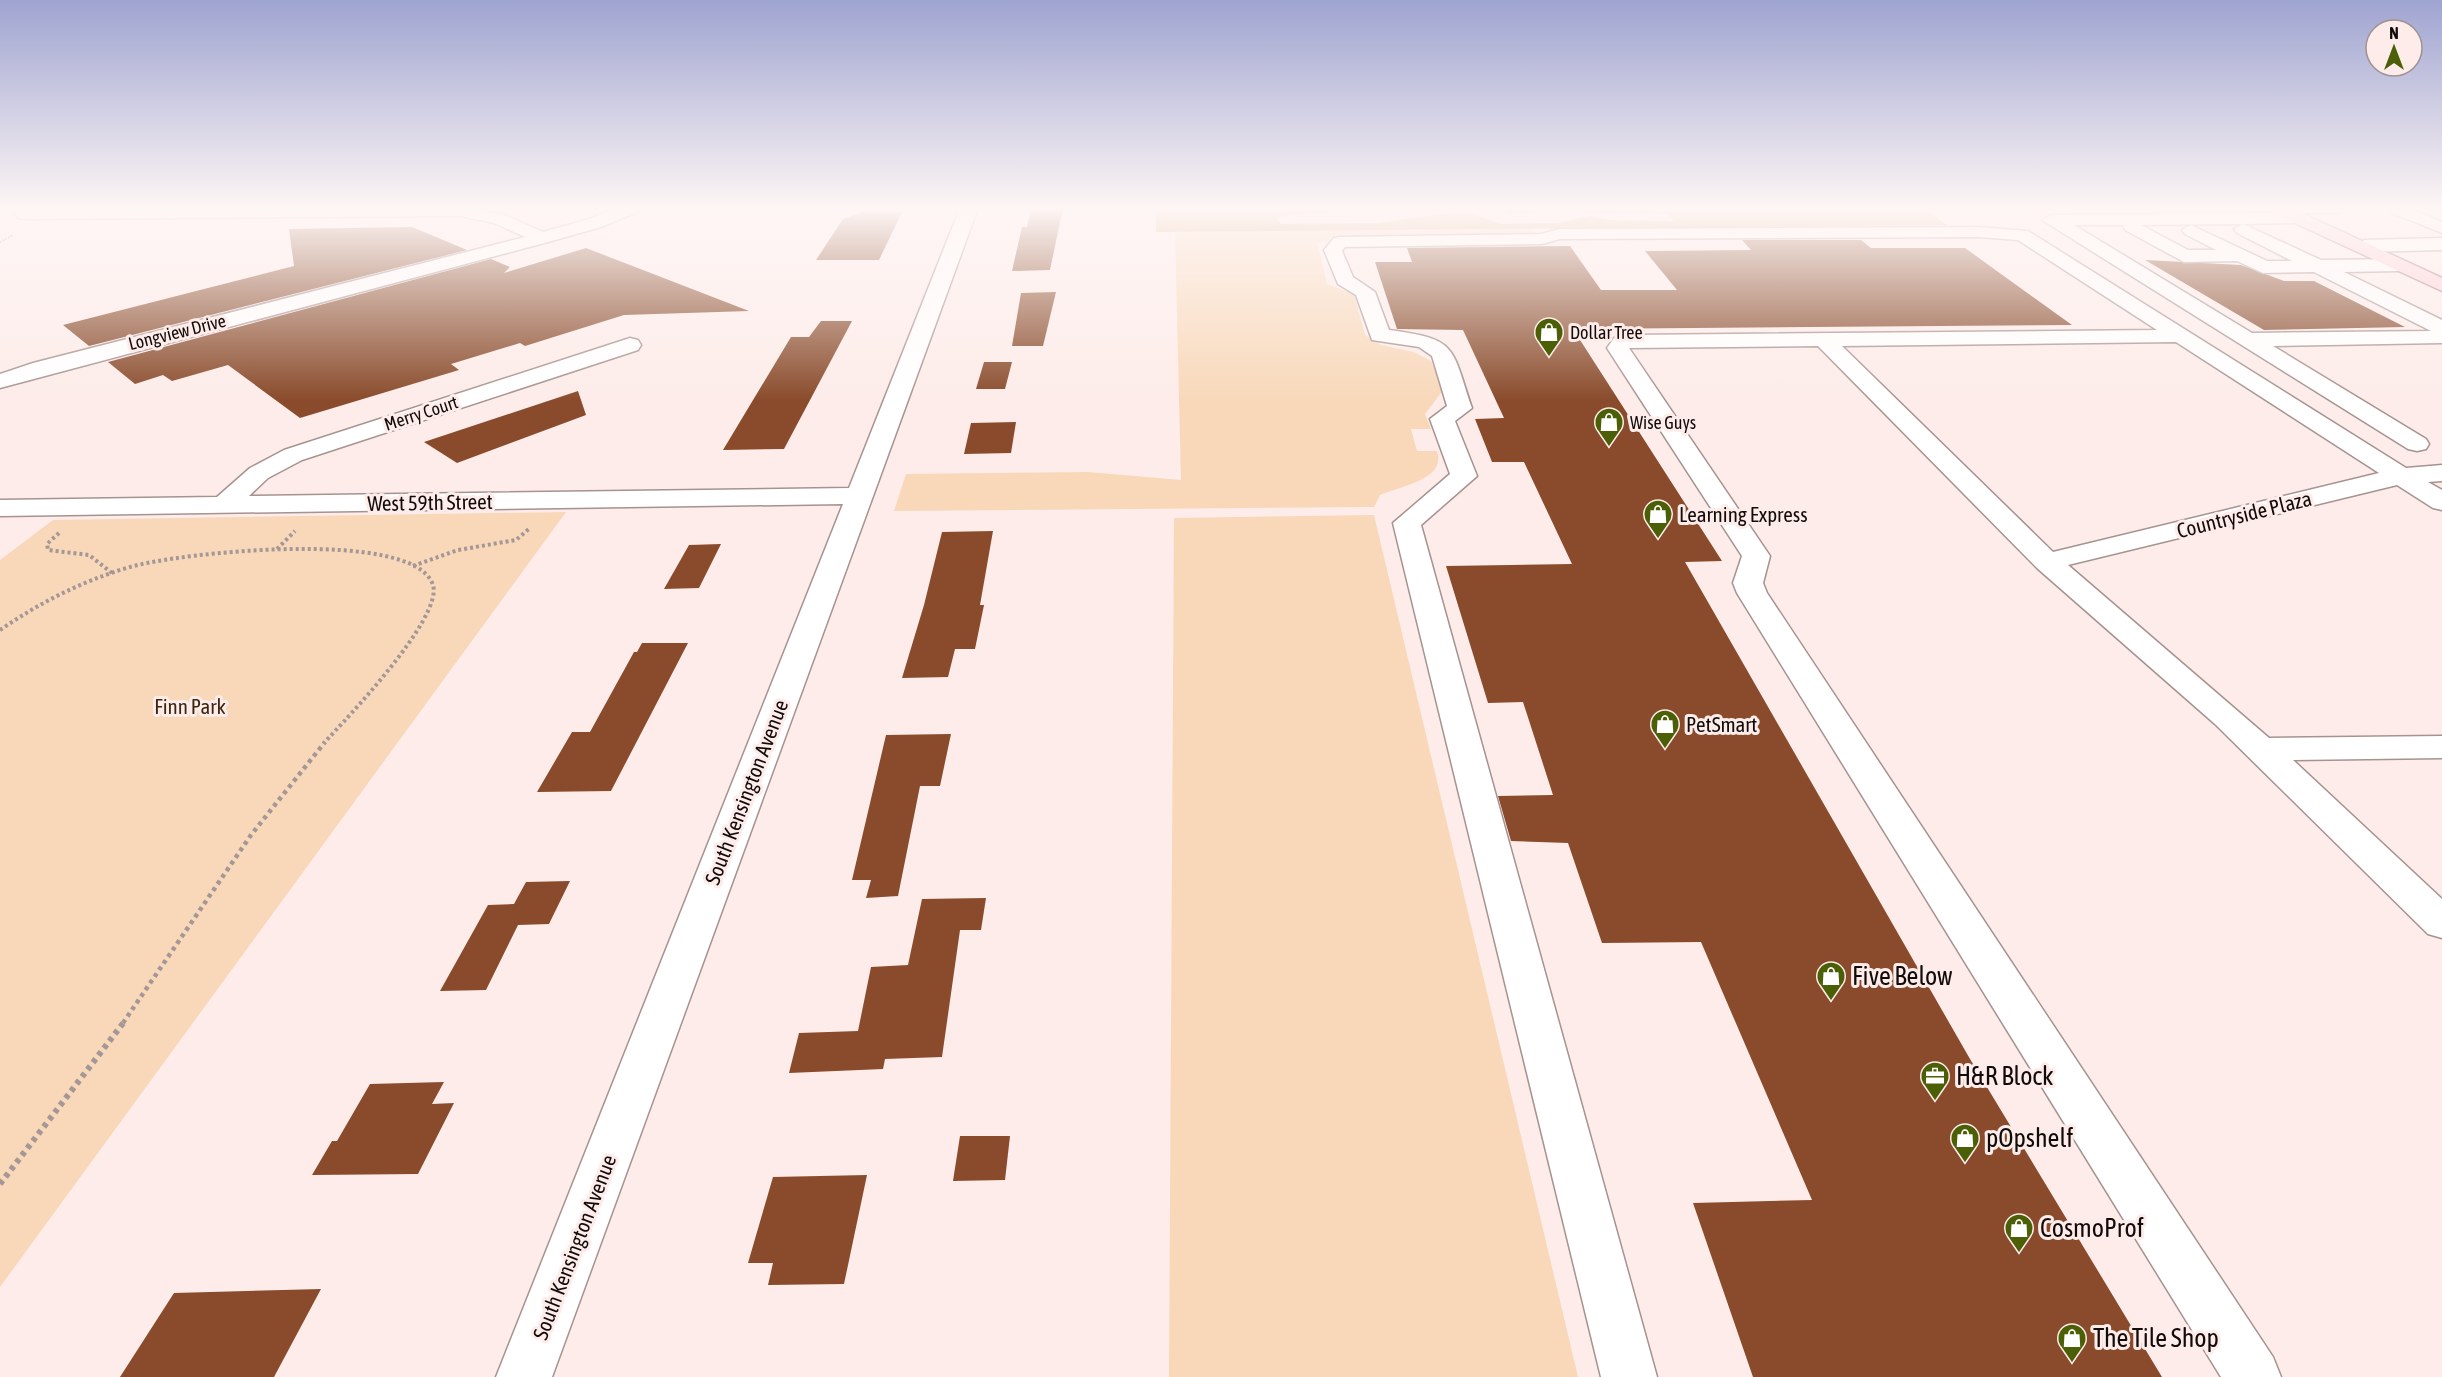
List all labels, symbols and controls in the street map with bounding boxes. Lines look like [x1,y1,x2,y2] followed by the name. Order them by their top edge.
[2364,18,2424,78] north arrow
[2389,24,2399,42] text: N
[126,310,228,354] street label: Longview Drive
[1533,316,1565,358] shop icon: Dollar Tree
[1570,322,1643,343] place label: Dollar Tree
[381,391,461,435] street label: Merry Court
[1593,406,1625,448] shop icon: Wise Guys
[1630,412,1696,433] place label: Wise Guys
[2174,486,2314,542] street label: Countryside Plaza
[367,489,493,515] street label: West 59th Street
[1642,498,1674,540] shop icon: Learning Express
[1679,502,1808,526] place label: Learning Express
[154,694,226,718] park label: Finn Park
[700,696,792,888] street label: South Kensington Avenue
[1649,708,1681,750] shop icon: PetSmart
[1686,712,1757,736] place label: PetSmart
[1815,960,1847,1002] shop icon: Five Below
[1852,961,1953,991] place label: Five Below
[1919,1060,1951,1102] office icon: H&R Block
[1956,1061,2053,1091] place label: H&R Block
[1949,1122,1981,1164] shop icon: pOpshelf
[1986,1123,2074,1153] place label: pOpshelf
[528,1151,620,1343] street label: South Kensington Avenue
[2003,1212,2035,1254] shop icon: CosmoProf
[2040,1213,2144,1243] place label: CosmoProf
[2056,1322,2088,1364] shop icon: The Tile Shop
[2093,1323,2219,1353] place label: The Tile Shop

